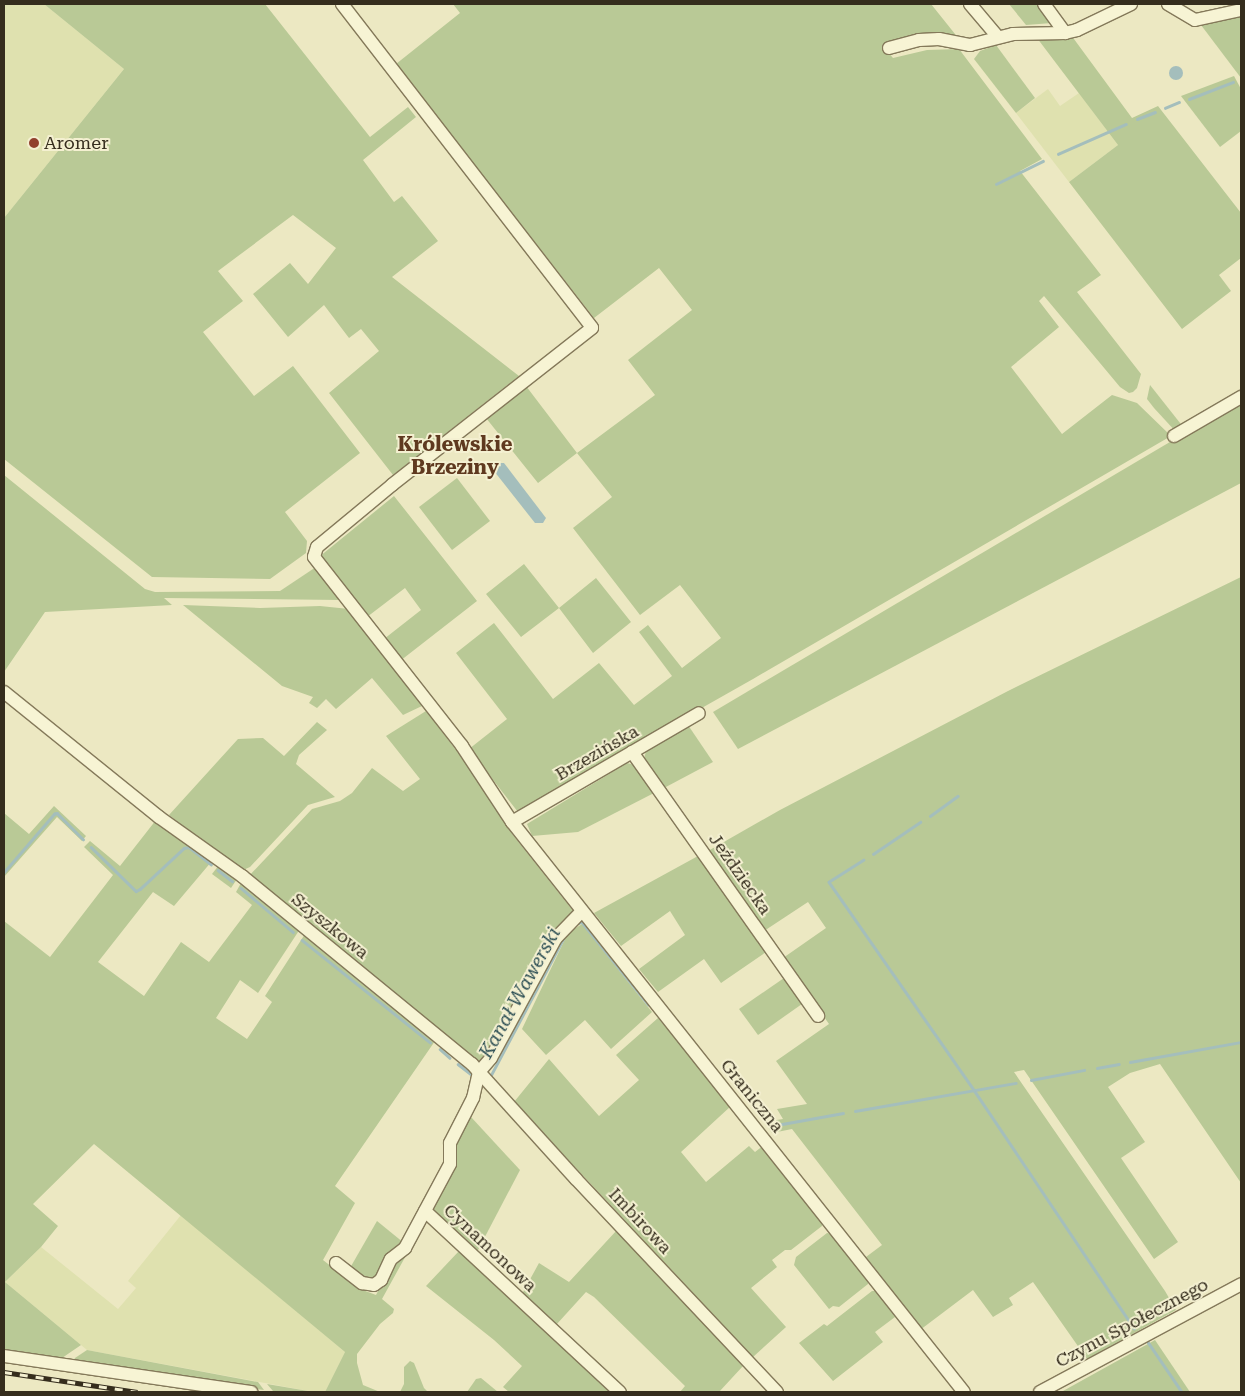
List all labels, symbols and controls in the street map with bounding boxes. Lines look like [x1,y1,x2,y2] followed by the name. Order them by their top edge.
[44,132,109,154] place label: Aromer
[28,137,40,149] marker: Aromer
[397,433,513,480] district label: Królewskie Brzeziny
[552,720,642,786] street label: Brzezińska
[704,829,776,919] street label: Jeździecka
[287,888,373,964] street label: Szyszkowa
[475,924,565,1062] water label: Kanał Wawerski
[716,1055,788,1137] street label: Graniczna
[604,1183,676,1259] street label: Imbirowa
[439,1199,541,1297] street label: Cynamonowa
[1052,1274,1212,1372] street label: Czynu Społecznego

